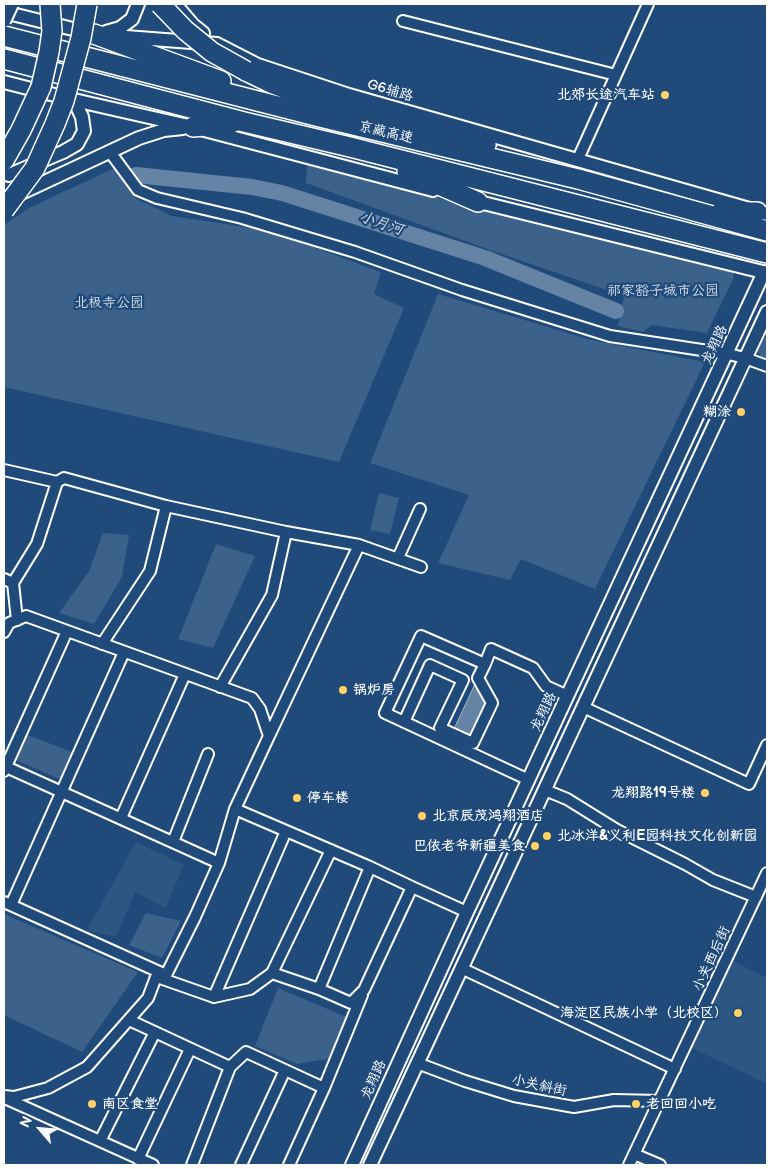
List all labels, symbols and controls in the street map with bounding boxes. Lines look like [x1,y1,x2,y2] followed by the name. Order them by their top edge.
[365,76,415,106] street label: G6辅路
[557,87,655,103] place label: 北郊长途汽车站
[659,89,671,101] marker: 北郊长途汽车站
[357,119,415,147] street label: 京藏高速
[357,208,405,240] water label: 小月河
[607,283,719,299] park label: 祁家豁子城市公园
[74,295,144,311] park label: 北极寺公园
[699,322,731,368] street label: 龙翔路
[703,404,731,420] place label: 糊涂
[735,406,747,418] marker: 糊涂
[353,682,395,698] place label: 锅炉房
[337,684,349,696] marker: 锅炉房
[528,689,560,735] street label: 龙翔路
[611,785,695,801] place label: 龙翔路19号楼
[699,787,711,799] marker: 龙翔路19号楼
[307,790,349,806] place label: 停车楼
[291,792,303,804] marker: 停车楼
[432,808,544,824] place label: 北京辰茂鸿翔酒店
[416,810,428,822] marker: 北京辰茂鸿翔酒店
[557,828,757,844] place label: 北冰洋&义利E园科技文化创新园
[541,830,553,842] marker: 北冰洋&义利E园科技文化创新园
[413,838,525,854] place label: 巴依老爷新疆美食
[529,840,541,852] marker: 巴依老爷新疆美食
[690,924,734,994] street label: 小关西后街
[560,1005,728,1021] place label: 海淀区民族小学（北校区）
[732,1007,744,1019] marker: 海淀区民族小学（北校区）
[358,1057,390,1103] street label: 龙翔路
[510,1072,568,1100] street label: 小关斜街
[102,1096,158,1112] place label: 南区食堂
[646,1096,716,1112] place label: 老回回小吃
[86,1098,98,1110] marker: 南区食堂
[630,1098,642,1110] marker: 老回回小吃
[15,1104,65,1154] north arrow
[16,1113,36,1131] text: N

